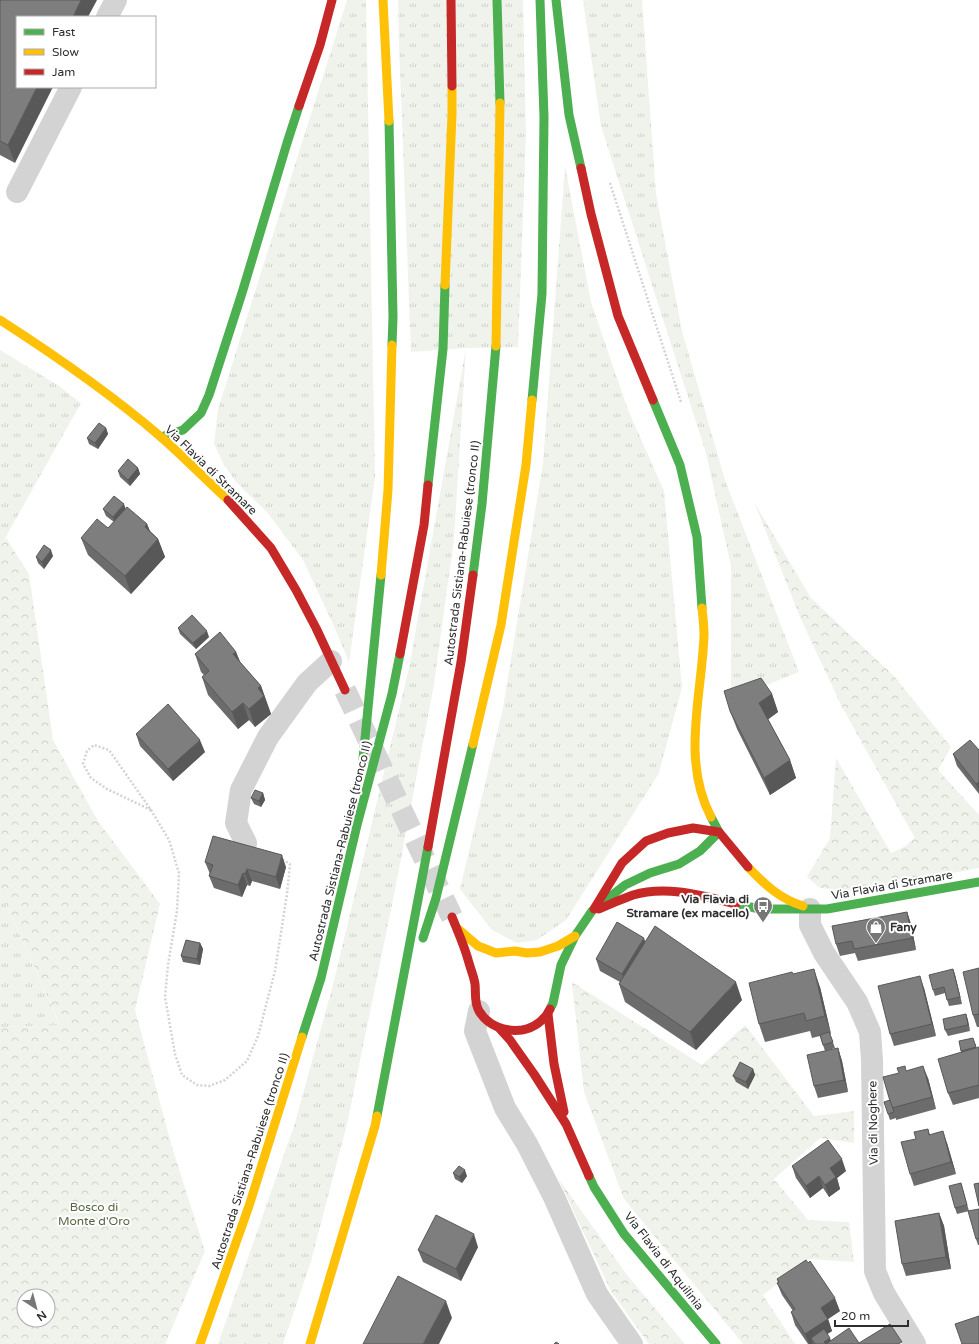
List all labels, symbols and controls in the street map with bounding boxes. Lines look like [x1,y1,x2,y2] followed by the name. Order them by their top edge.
[16,16,156,88] legend
[52,25,76,39] text: Fast
[52,45,79,59] text: Slow
[52,65,75,79] text: Jam
[162,422,260,518] street label: Via Flavia di Stramare
[441,440,483,666] street label: Autostrada Sistiana-Rabuiese (tronco II)
[306,739,374,963] street label: Autostrada Sistiana-Rabuiese (tronco II)
[830,867,954,903] street label: Via Flavia di Stramare
[626,892,749,920] place label: Via Flavia di Stramare (ex macello)
[752,895,774,923] bus stop icon: Via Flavia di Stramare (ex macello)
[865,916,887,944] shop icon: Fany
[890,920,917,935] place label: Fany
[208,1051,292,1271] street label: Autostrada Sistiana-Rabuiese (tronco II)
[865,1080,881,1165] street label: Via di Noghere
[58,1200,130,1228] park label: Bosco di Monte d'Oro
[621,1209,707,1313] street label: Via Flavia di Aquilinia
[16,1288,56,1328] north arrow
[835,1302,908,1328] scale bar
[34,1308,49,1324] text: N
[841,1309,870,1323] text: 20 m

